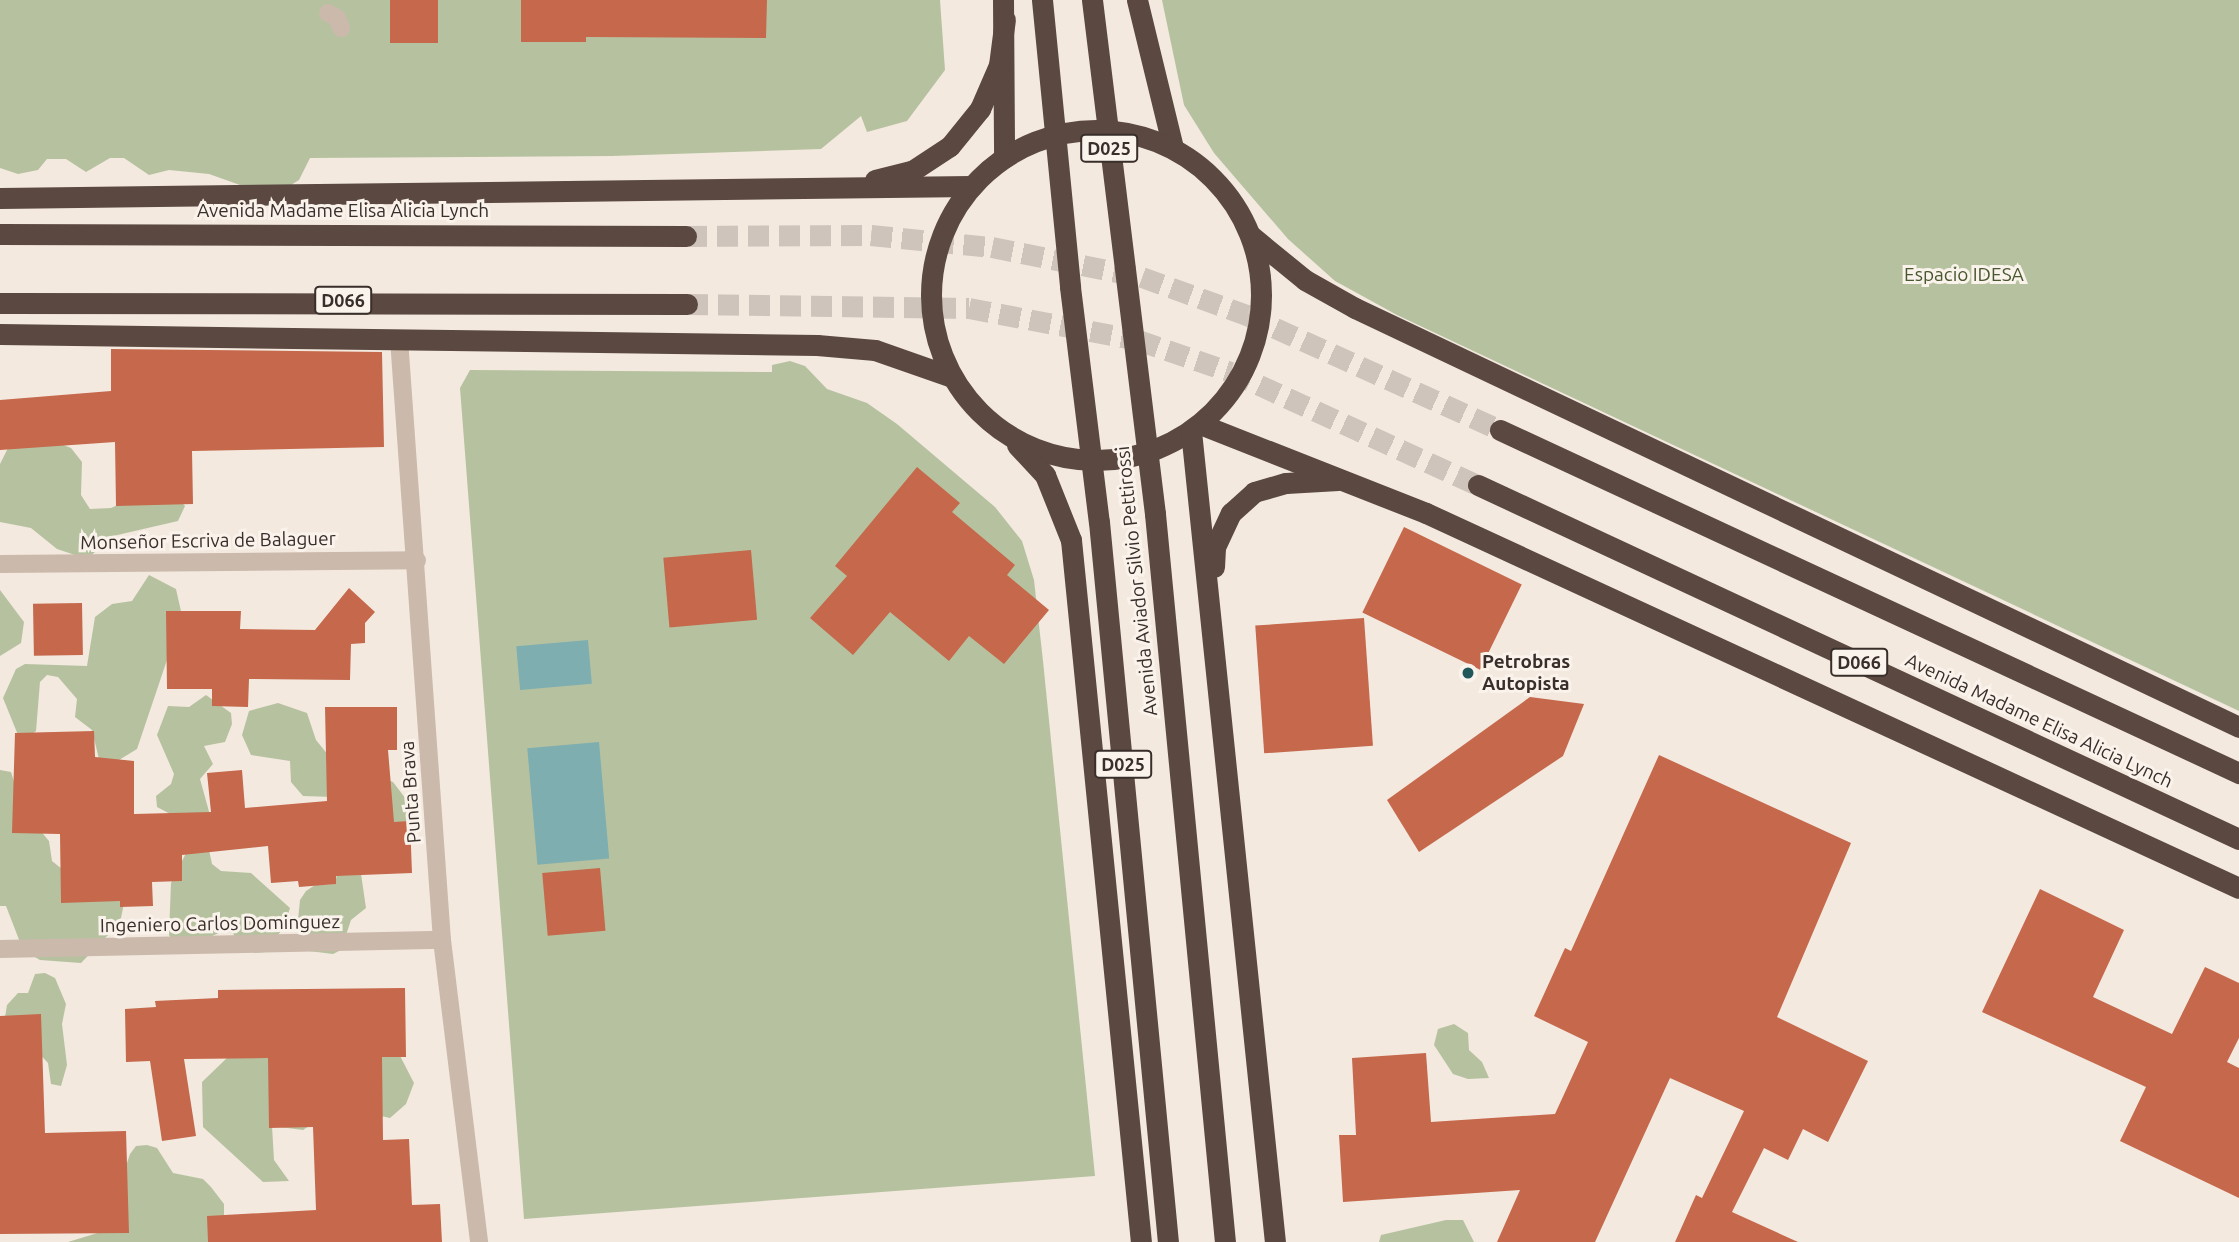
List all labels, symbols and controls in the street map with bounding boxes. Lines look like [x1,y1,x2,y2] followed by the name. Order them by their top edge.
[1079,134,1139,162] road number: D025
[197,200,489,222] street label: Avenida Madame Elisa Alicia Lynch
[1904,264,2024,286] park label: Espacio IDESA
[313,286,373,314] road number: D066
[1111,445,1163,717] street label: Avenida Aviador Silvio Pettirossi
[80,527,336,555] street label: Monseñor Escriva de Balaguer
[1829,648,1889,676] road number: D066
[1902,649,2176,793] street label: Avenida Madame Elisa Alicia Lynch
[1482,651,1570,695] place label: Petrobras Autopista
[1460,665,1476,681] marker: Petrobras Autopista
[396,740,426,844] street label: Punta Brava
[1093,750,1153,778] road number: D025
[100,911,340,937] street label: Ingeniero Carlos Dominguez

